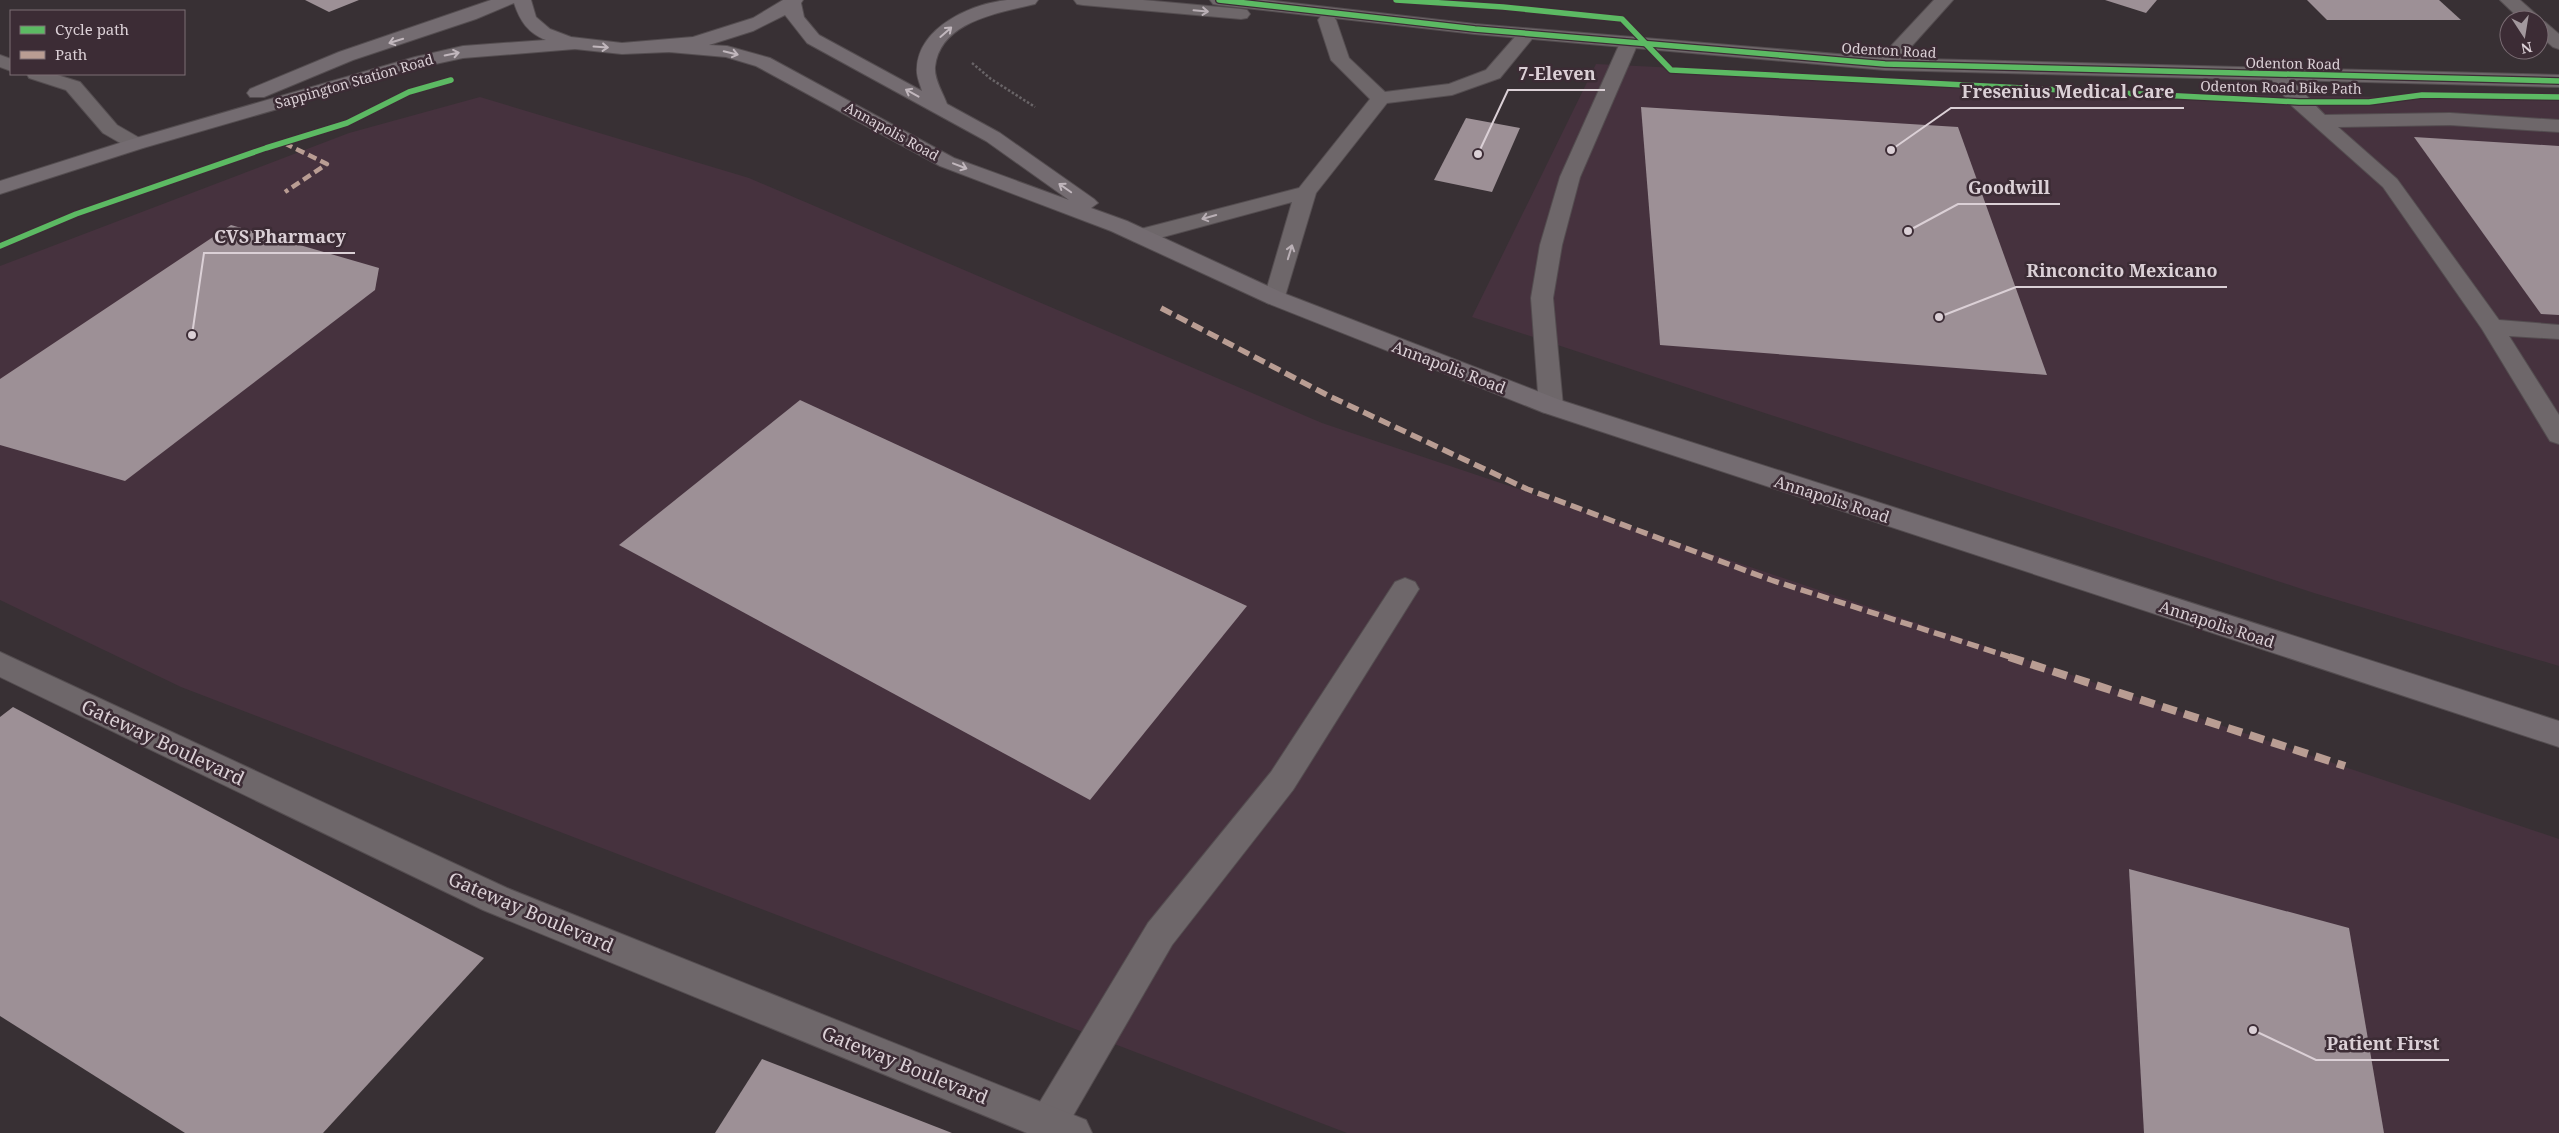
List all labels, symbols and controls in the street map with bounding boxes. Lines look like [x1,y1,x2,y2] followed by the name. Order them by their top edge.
[1193,6,1209,16] one-way arrow
[10,10,185,75] legend
[2499,10,2549,60] north arrow
[55,19,130,39] text: Cycle path
[939,26,952,37] one-way arrow
[388,36,404,46] one-way arrow
[1841,38,1937,62] street label: Odenton Road
[2519,38,2534,59] text: N
[592,43,608,52] one-way arrow
[55,44,88,64] text: Path
[273,49,436,113] street label: Sappington Station Road
[444,49,460,58] one-way arrow
[723,49,739,58] one-way arrow
[2245,53,2341,73] street label: Odenton Road
[1508,57,1605,90] callout: 7-Eleven
[1518,61,1596,85] text: 7-Eleven
[1951,75,2184,108] callout: Fresenius Medical Care
[2200,76,2362,98] street label: Odenton Road Bike Path
[1962,79,2174,103] text: Fresenius Medical Care
[905,88,920,98] one-way arrow
[841,97,943,165] street label: Annapolis Road
[952,162,968,171] one-way arrow
[1958,171,2060,204] callout: Goodwill
[1968,175,2051,199] text: Goodwill
[1058,183,1072,193] one-way arrow
[1201,212,1217,222] one-way arrow
[204,220,355,253] callout: CVS Pharmacy
[214,224,347,248] text: CVS Pharmacy
[1286,244,1295,260] one-way arrow
[2016,254,2227,287] callout: Rinconcito Mexicano
[2026,258,2218,282] text: Rinconcito Mexicano
[1389,335,1509,399] street label: Annapolis Road
[1772,470,1893,528] street label: Annapolis Road
[2157,595,2278,653] street label: Annapolis Road
[77,693,249,791] street label: Gateway Boulevard
[444,865,618,959] street label: Gateway Boulevard
[818,1020,992,1110] street label: Gateway Boulevard
[2316,1027,2449,1060] callout: Patient First
[2326,1031,2440,1055] text: Patient First

